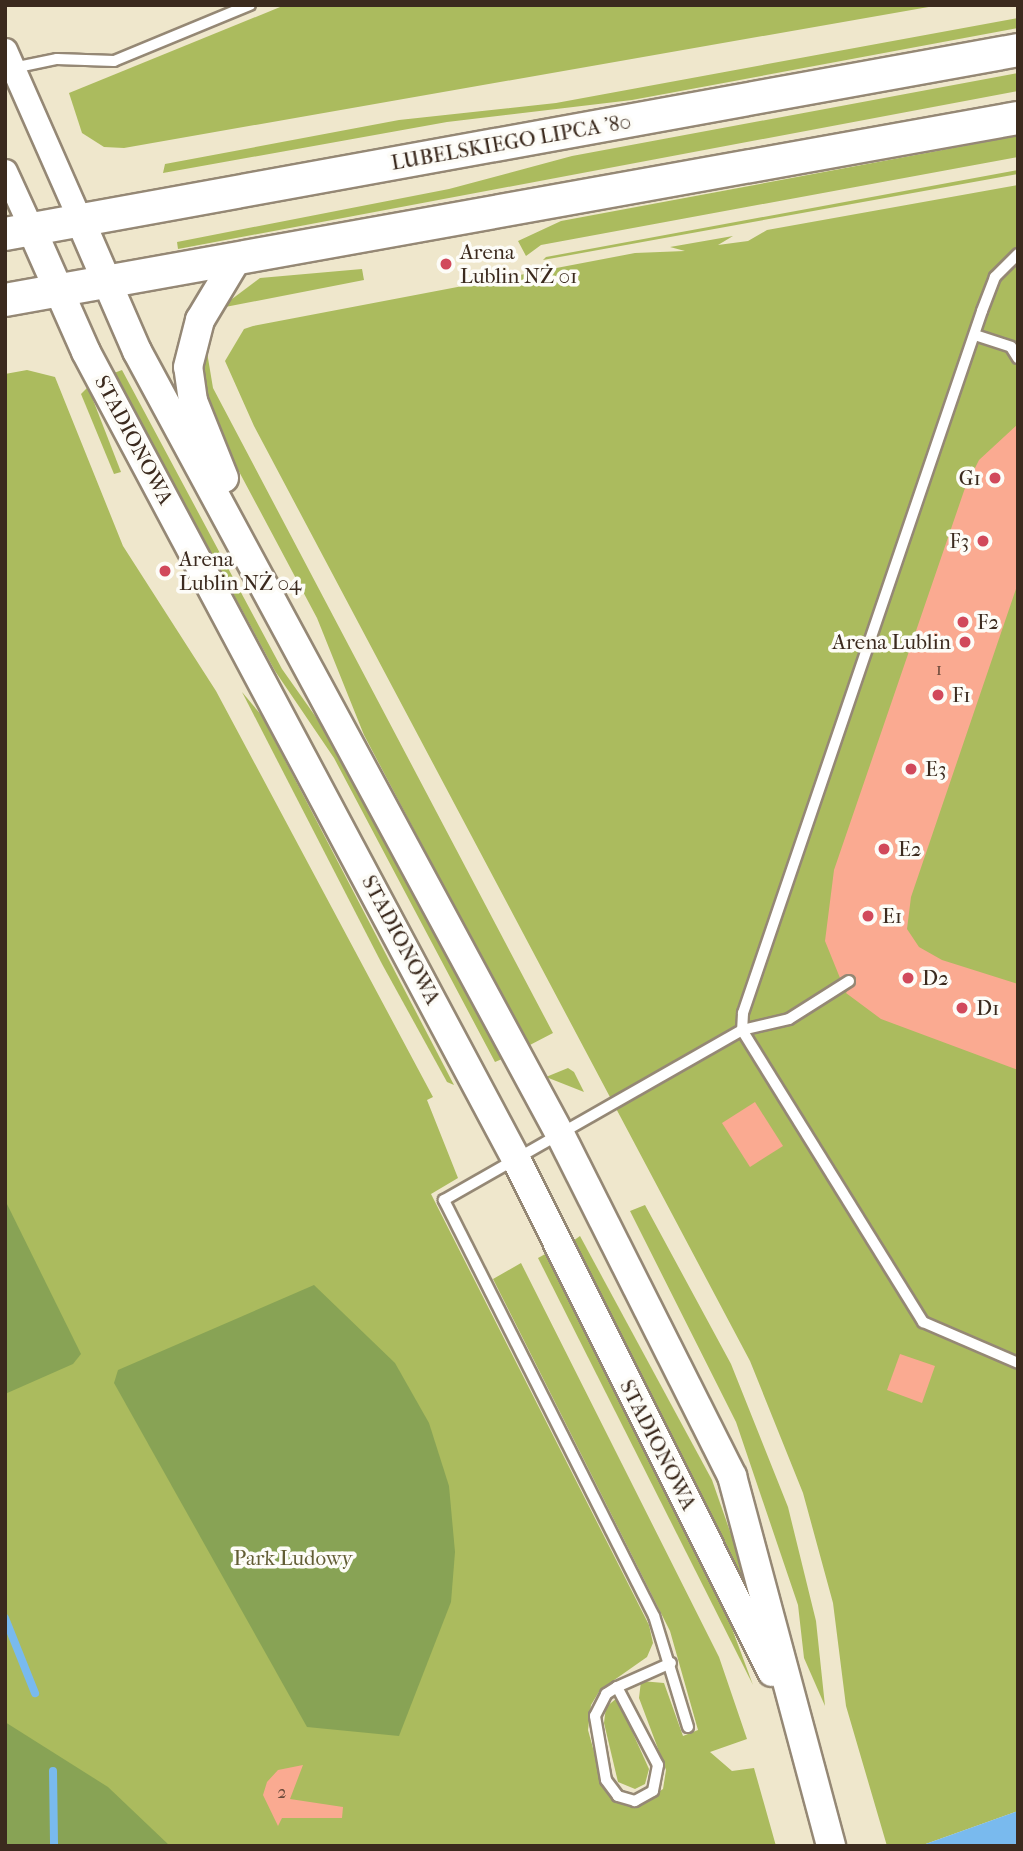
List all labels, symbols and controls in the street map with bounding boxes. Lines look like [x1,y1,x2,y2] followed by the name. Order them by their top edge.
[389,108,633,176] street label: LUBELSKIEGO LIPCA '80
[460,239,578,289] place label: Arena Lublin NŻ 01
[438,256,454,272] marker: Arena Lublin NŻ 01
[89,371,179,509] street label: STADIONOWA
[959,465,981,491] place label: G1
[987,470,1003,486] marker: G1
[949,528,969,554] place label: F3
[975,533,991,549] marker: F3
[179,546,301,596] place label: Arena Lublin NŻ 04
[157,563,173,579] marker: Arena Lublin NŻ 04
[977,609,999,635] place label: F2
[955,614,971,630] marker: F2
[832,629,951,655] place label: Arena Lublin
[957,634,973,650] marker: Arena Lublin
[936,659,942,681] house number: 1
[952,682,971,708] place label: F1
[930,687,946,703] marker: F1
[925,756,946,782] place label: E3
[903,761,919,777] marker: E3
[898,836,922,862] place label: E2
[876,841,892,857] marker: E2
[356,871,446,1009] street label: STADIONOWA
[882,903,902,929] place label: E1
[860,908,876,924] marker: E1
[922,965,949,991] place label: D2
[900,970,916,986] marker: D2
[976,995,1000,1021] place label: D1
[954,1000,970,1016] marker: D1
[614,1376,702,1514] street label: STADIONOWA
[233,1545,353,1571] park label: Park Ludowy
[277,1782,287,1804] house number: 2

